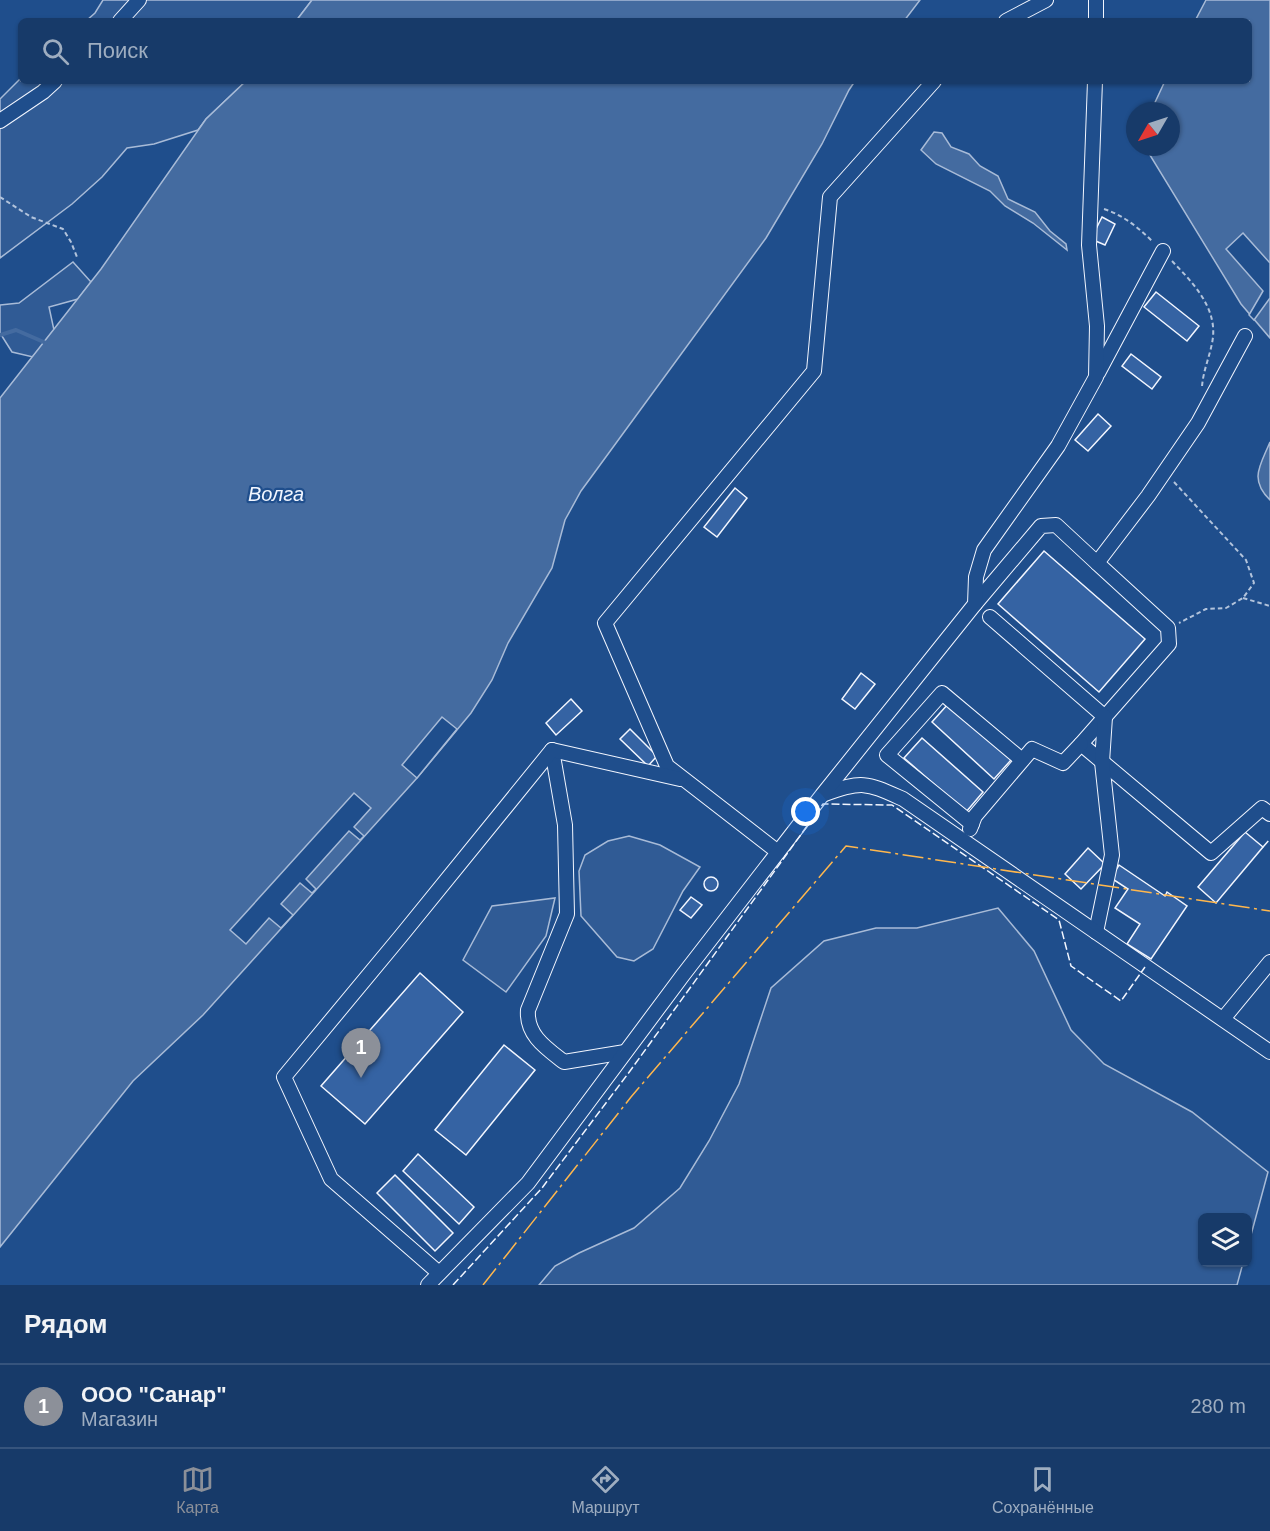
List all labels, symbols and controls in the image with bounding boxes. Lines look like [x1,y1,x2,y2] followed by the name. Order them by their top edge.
[18,18,1252,84] search box
[39,35,72,68] icon: search
[87,38,148,63] text: Поиск
[1126,102,1180,156] north arrow
[248,483,304,505] water label: Волга
[791,797,820,826] your location
[342,1028,380,1078] pin: 1
[1198,1213,1252,1267] map controls
[1198,1213,1252,1267] button: layers
[24,1309,107,1339] text: Рядом
[81,1382,227,1407] text: ООО "Санар"
[38,1395,49,1417] text: 1
[1190,1395,1246,1417] text: 280 m
[81,1408,158,1430] text: Магазин
[176,1463,219,1517] tab: Карта
[571,1463,640,1517] tab: Маршрут
[992,1463,1094,1517] tab: Сохранённые

